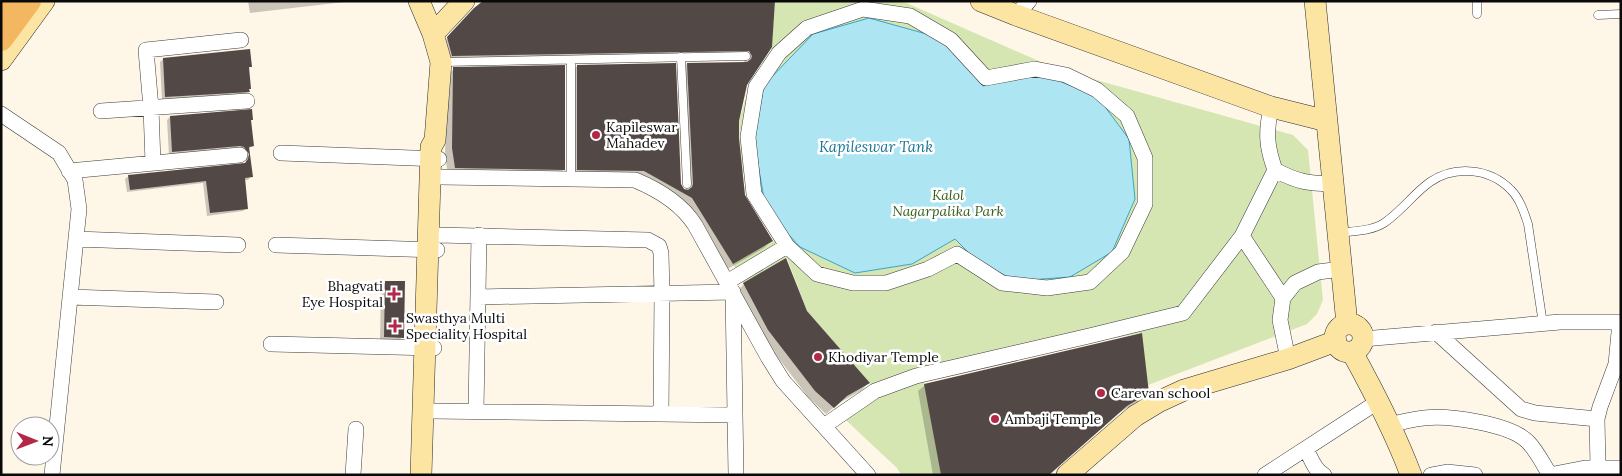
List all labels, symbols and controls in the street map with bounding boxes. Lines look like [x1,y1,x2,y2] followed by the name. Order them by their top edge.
[606,118,677,152] place label: Kapileswar Mahadev
[590,129,602,141] marker: Kapileswar Mahadev
[819,137,933,156] water label: Kapileswar Tank
[892,186,1004,220] park label: Kalol Nagarpalika Park
[302,277,383,311] place label: Bhagvati Eye Hospital
[387,287,401,301] marker: Bhagvati Eye Hospital
[406,309,527,343] place label: Swasthya Multi Speciality Hospital
[388,319,402,333] marker: Swasthya Multi Speciality Hospital
[828,348,939,366] place label: Khodiyar Temple
[812,351,824,363] marker: Khodiyar Temple
[1111,384,1211,402] place label: Carevan school
[1095,387,1107,399] marker: Carevan school
[1004,410,1101,428] place label: Ambaji Temple
[989,413,1001,425] marker: Ambaji Temple
[10,416,60,466] north arrow
[39,436,57,447] text: N

